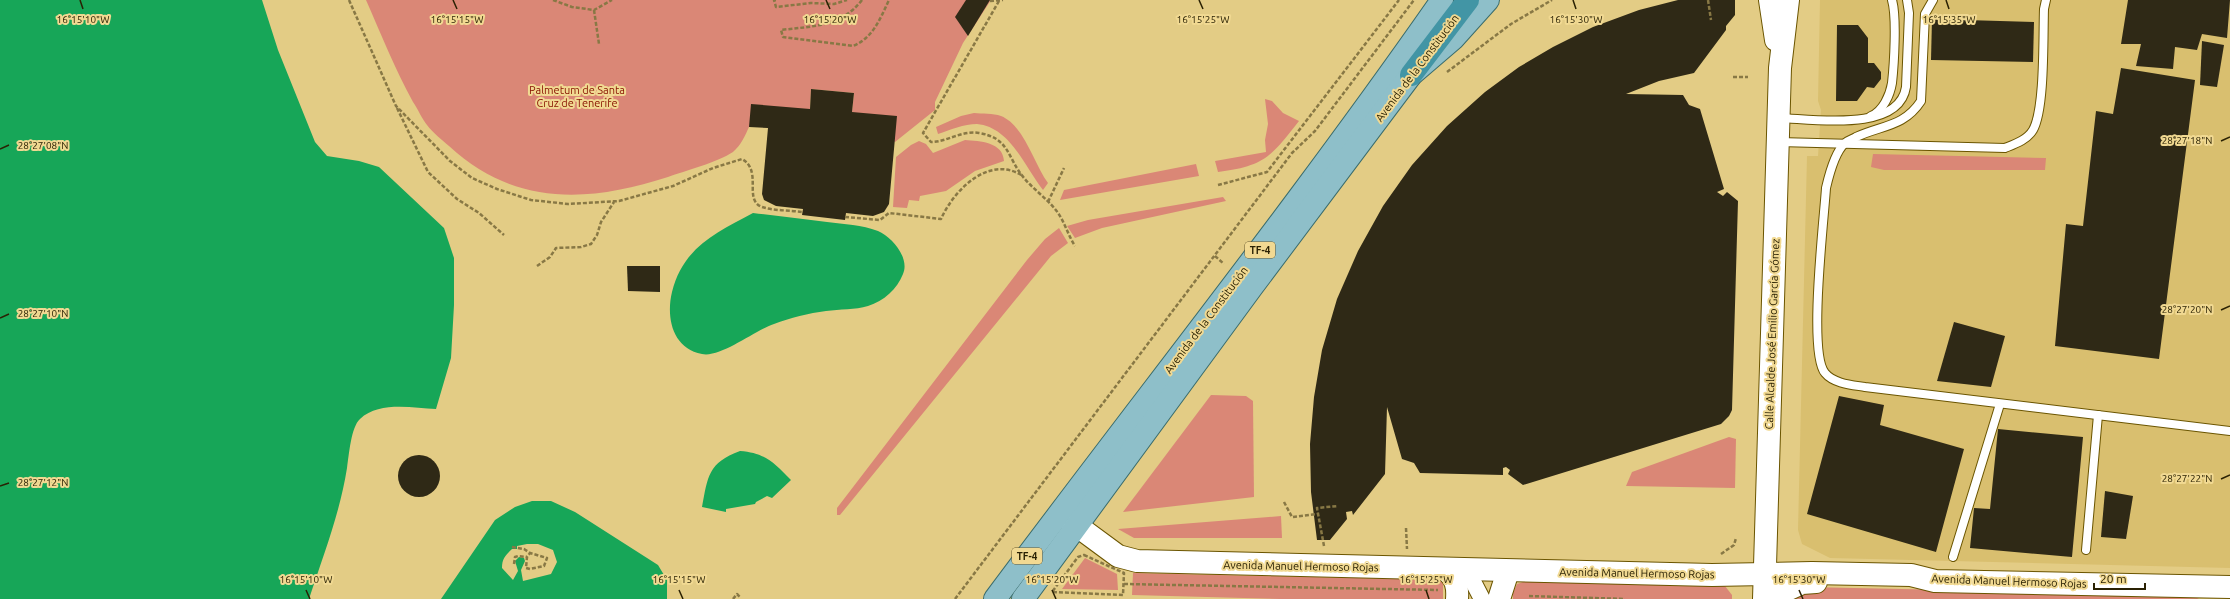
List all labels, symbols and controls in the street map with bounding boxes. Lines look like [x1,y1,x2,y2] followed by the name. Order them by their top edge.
[1373,12,1461,124] street label: Avenida de la Constitución
[57,14,109,25] text: 16°15'10"W
[431,14,483,25] text: 16°15'15"W
[804,14,856,25] text: 16°15'20"W
[1177,14,1229,25] text: 16°15'25"W
[1550,14,1602,25] text: 16°15'30"W
[1923,14,1975,25] text: 16°15'35"W
[529,84,625,109] park label: Palmetum de Santa Cruz de Tenerife
[2162,135,2212,146] text: 28°27'18"N
[18,140,68,151] text: 28°27'08"N
[1763,238,1781,430] street label: Calle Alcalde José Emilio García Gómez
[1245,242,1275,258] road number: TF-4
[1162,264,1250,376] street label: Avenida de la Constitución
[2162,304,2212,315] text: 28°27'20"N
[18,308,68,319] text: 28°27'10"N
[2162,473,2212,484] text: 28°27'22"N
[18,477,68,488] text: 28°27'12"N
[1012,548,1042,564] road number: TF-4
[1223,559,1379,573] street label: Avenida Manuel Hermoso Rojas
[2094,565,2145,591] scale bar
[1559,566,1715,580] street label: Avenida Manuel Hermoso Rojas
[1931,572,2087,590] street label: Avenida Manuel Hermoso Rojas
[2100,572,2127,585] text: 20 m
[280,574,332,585] text: 16°15'10"W
[653,574,705,585] text: 16°15'15"W
[1026,574,1078,585] text: 16°15'20"W
[1400,574,1452,585] text: 16°15'25"W
[1773,574,1825,585] text: 16°15'30"W

